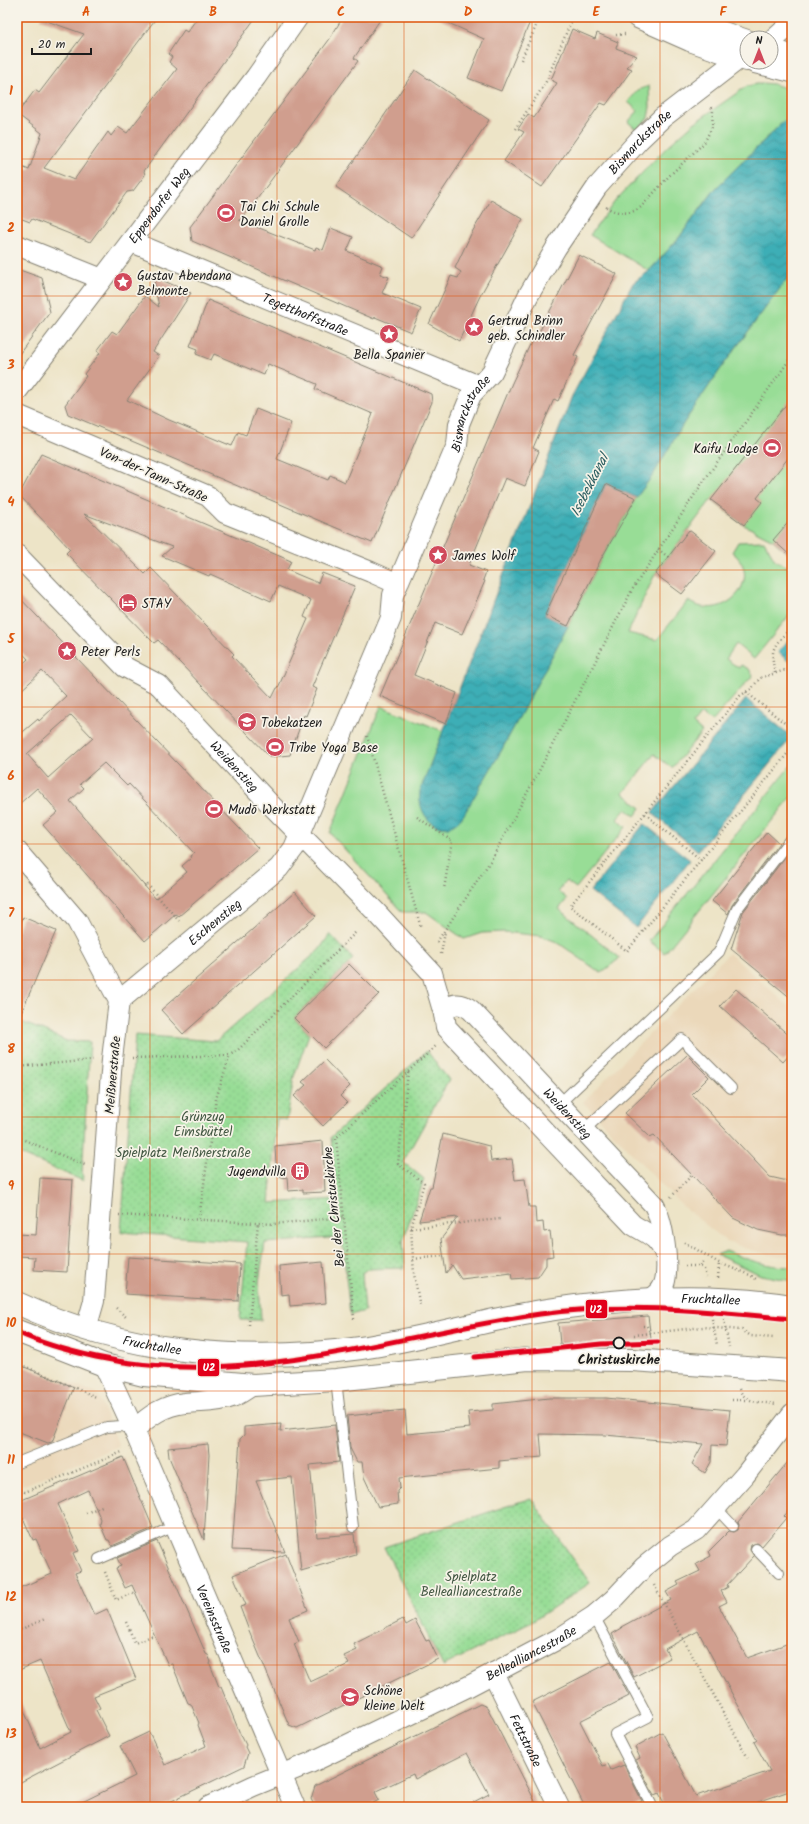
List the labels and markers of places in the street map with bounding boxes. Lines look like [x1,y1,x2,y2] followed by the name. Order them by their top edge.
[240,197,320,233] place label: Tai Chi Schule Daniel Grolle
[215,202,237,224] sports icon: Tai Chi Schule Daniel Grolle
[137,266,232,302] place label: Gustav Abendana Belmonte
[112,271,134,293] place icon: Gustav Abendana Belmonte
[487,311,565,347] place label: Gertrud Brinn geb. Schindler
[463,316,485,338] place icon: Gertrud Brinn geb. Schindler
[378,323,400,345] place icon: Bella Spanier
[353,345,425,366] place label: Bella Spanier
[761,437,783,459] sports icon: Kaifu Lodge
[693,439,758,460] place label: Kaifu Lodge
[427,544,449,566] place icon: James Wolf
[452,546,516,567] place label: James Wolf
[117,592,139,614] hotel icon: STAY
[142,594,172,615] place label: STAY
[56,640,78,662] place icon: Peter Perls
[81,642,141,663] place label: Peter Perls
[236,711,258,733] school or university icon: Tobekatzen
[261,713,322,734] place label: Tobekatzen
[264,736,286,758] sports icon: Tribe Yoga Base
[289,738,378,759] place label: Tribe Yoga Base
[203,798,225,820] sports icon: Mudō Werkstatt
[228,800,316,821] place label: Mudō Werkstatt
[289,1160,311,1182] building icon: Jugendvilla
[227,1162,286,1183] place label: Jugendvilla
[612,1336,626,1350] marker: Christuskirche
[578,1350,661,1371] place label: Christuskirche
[364,1681,425,1717] place label: Schöne kleine Welt
[339,1686,361,1708] school or university icon: Schöne kleine Welt

